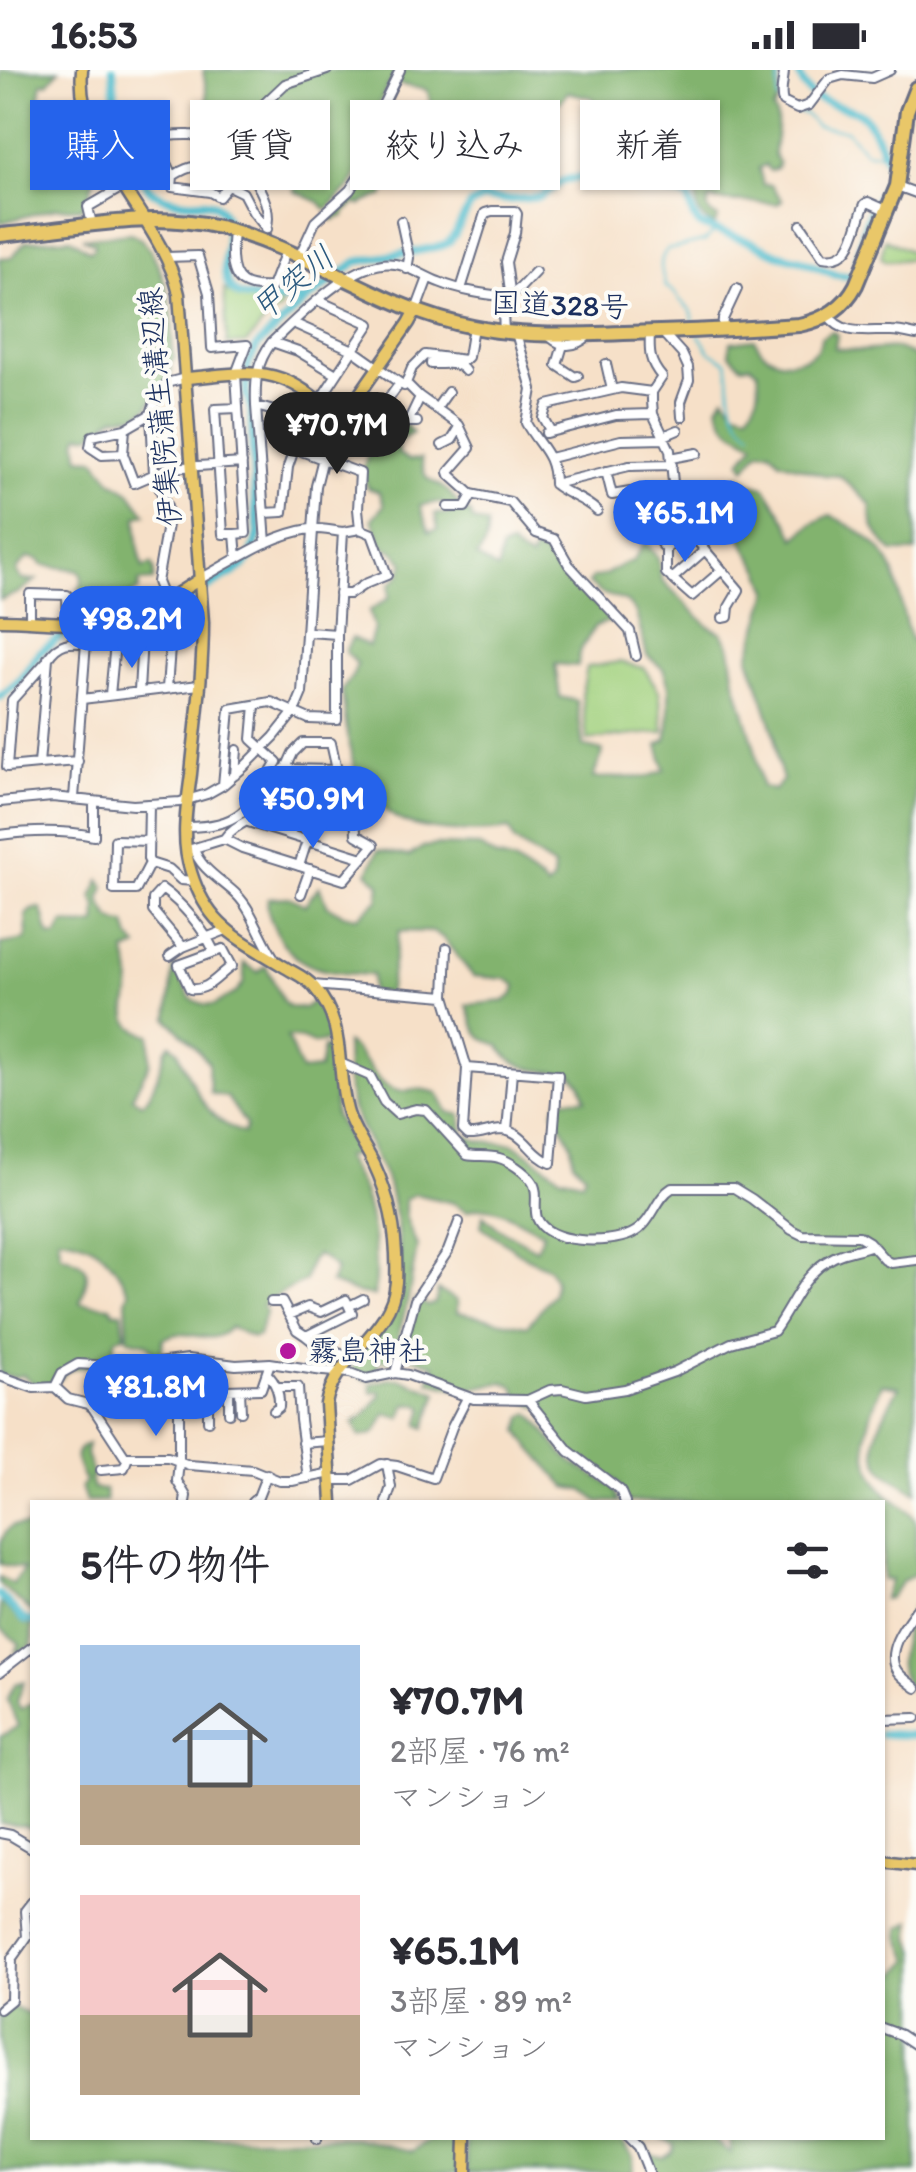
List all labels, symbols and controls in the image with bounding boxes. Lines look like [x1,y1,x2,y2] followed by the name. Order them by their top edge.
[50,12,138,58] text: 16:53
[30,100,170,190] chip: 購入
[190,100,330,190] chip: 賃貸
[350,100,560,190] chip: 絞り込み
[580,100,720,190] chip: 新着
[244,238,342,328] water label: 甲突川
[490,284,630,325] street label: 国道328号
[131,286,188,528] street label: 伊集院蒲生溝辺線
[256,392,418,477] pin: ¥70.7M
[286,405,388,443] text: ¥70.7M
[604,480,766,565] pin: ¥65.1M
[635,493,735,531] text: ¥65.1M
[51,586,213,671] pin: ¥98.2M
[81,599,183,637] text: ¥98.2M
[232,766,394,851] pin: ¥50.9M
[261,779,365,817] text: ¥50.9M
[308,1332,428,1369] place label: 霧島神社
[277,1340,299,1362] marker: 霧島神社
[75,1354,237,1439] pin: ¥81.8M
[106,1367,206,1405] text: ¥81.8M
[780,1533,835,1588] icon: filters
[80,1539,270,1590] text: 5件の物件
[390,1674,524,1725] text: ¥70.7M
[160,1685,280,1805] icon: home
[390,1732,570,1770] text: 2部屋 · 76 m²
[390,1778,549,1816] text: マンション
[390,1924,521,1975] text: ¥65.1M
[160,1935,280,2055] icon: home
[390,1982,572,2020] text: 3部屋 · 89 m²
[390,2028,549,2066] text: マンション

